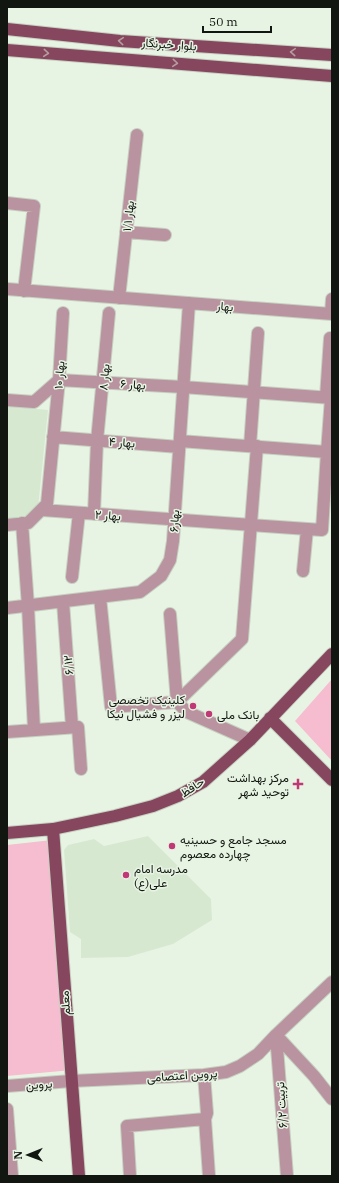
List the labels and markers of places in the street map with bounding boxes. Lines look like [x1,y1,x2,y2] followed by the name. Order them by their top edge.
[107,692,185,722] place label: کلینیک تخصصی لیزر و فشیال نیکا
[188,701,198,711] marker: کلینیک تخصصی لیزر و فشیال نیکا
[217,707,259,723] place label: بانک ملی
[204,709,214,719] marker: بانک ملی
[227,770,289,800] place label: مرکز بهداشت توحید شهر
[292,778,304,790] marker: مرکز بهداشت توحید شهر
[180,832,287,862] place label: مسجد جامع و حسینیه چهارده معصوم
[167,841,177,851] marker: مسجد جامع و حسینیه چهارده معصوم
[134,861,188,892] place label: مدرسه امام علی(ع)
[121,870,131,880] marker: مدرسه امام علی(ع)

